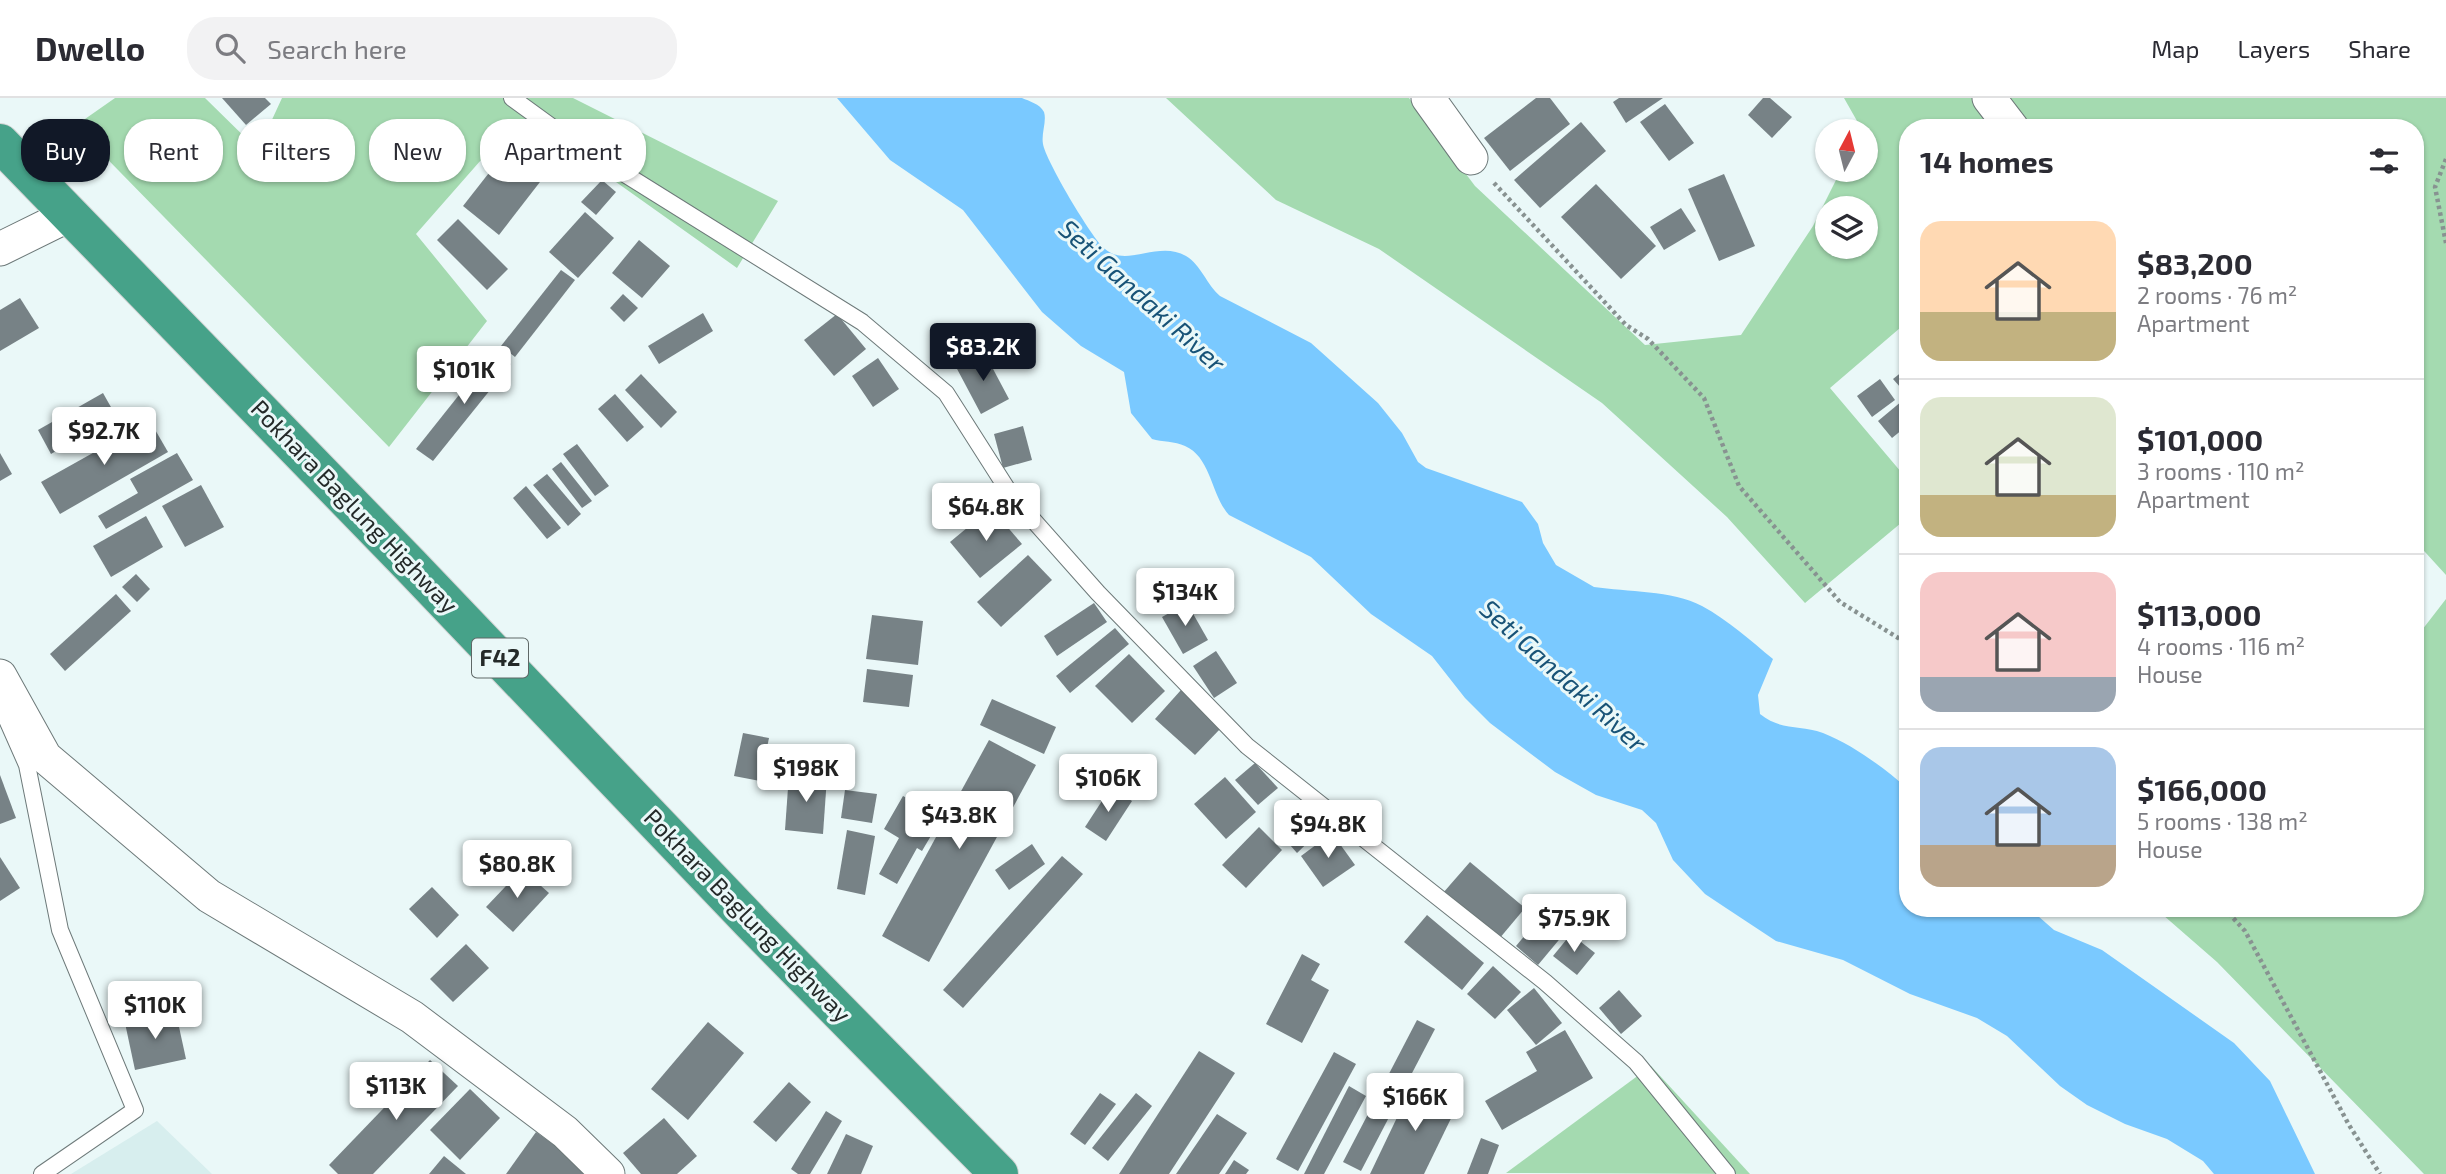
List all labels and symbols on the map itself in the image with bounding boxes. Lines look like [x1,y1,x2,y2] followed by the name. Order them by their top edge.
[1815,119,1878,182] north arrow
[1054,212,1233,378] water label: Seti Gandaki River
[926,324,1040,383] pin: $83.2K
[415,346,513,406] pin: $101K
[246,393,465,619] street label: Pokhara Baglung Highway
[47,408,161,467] pin: $92.7K
[929,484,1043,543] pin: $64.8K
[1136,568,1234,628] pin: $134K
[1475,592,1654,758] water label: Seti Gandaki River
[472,638,528,678] road number: F42
[757,744,855,804] pin: $198K
[1059,754,1157,814] pin: $106K
[902,792,1016,851] pin: $43.8K
[1271,800,1385,860] pin: $94.8K
[639,802,858,1028] street label: Pokhara Baglung Highway
[460,840,574,900] pin: $80.8K
[1517,894,1631,954] pin: $75.9K
[106,982,204,1041] pin: $110K
[347,1062,445,1122] pin: $113K
[1366,1074,1464,1133] pin: $166K

